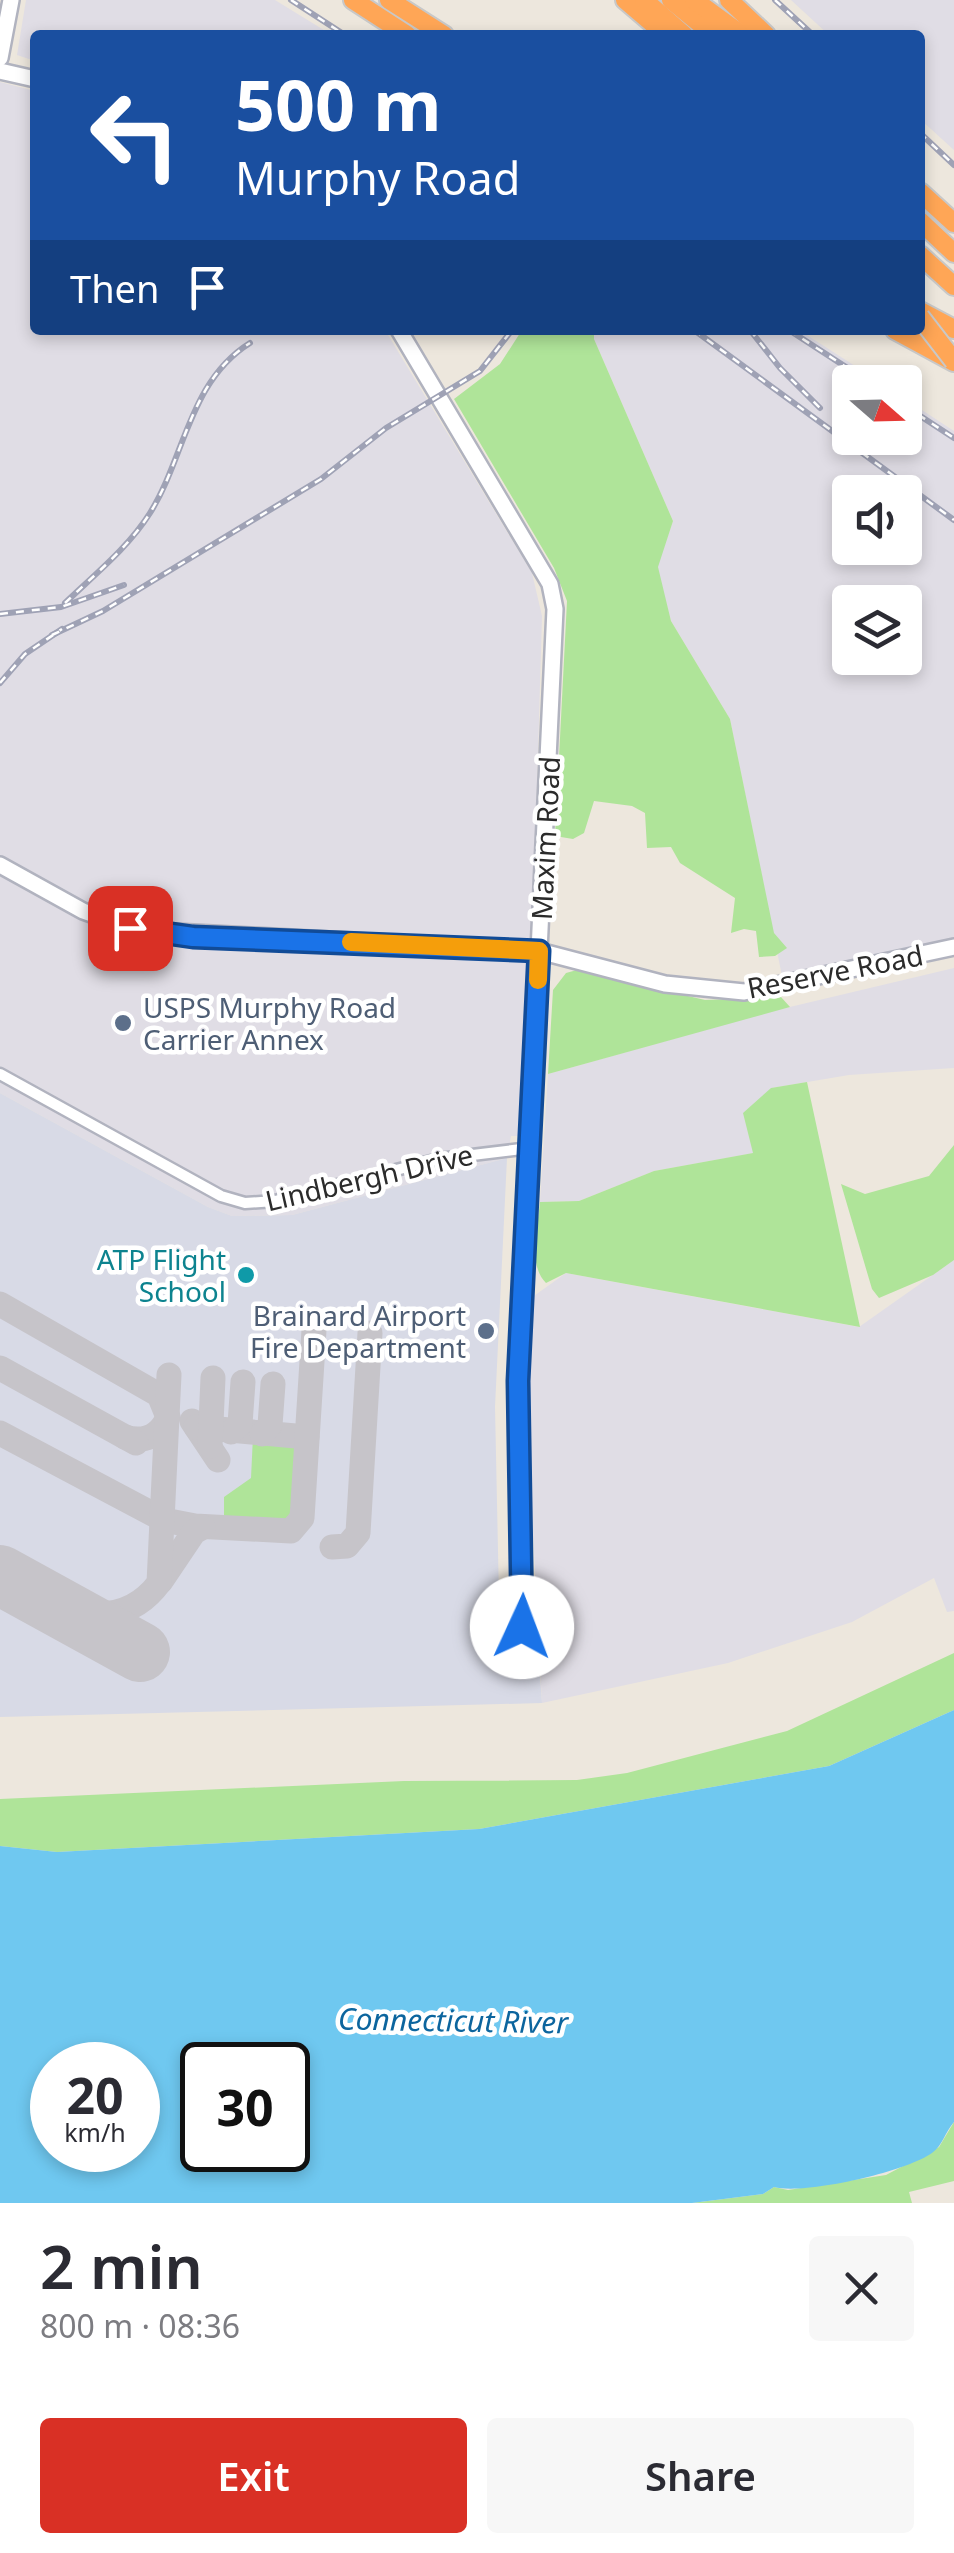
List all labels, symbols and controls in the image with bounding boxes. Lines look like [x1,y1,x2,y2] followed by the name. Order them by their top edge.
[235,56,442,152] text: 500 m
[70,70,200,200] icon: left
[235,147,520,208] text: Murphy Road
[180,260,235,315] icon: arrive
[70,262,160,314] text: Then
[832,365,922,455] north arrow
[832,365,922,675] map controls
[832,475,922,565] button: sound
[832,585,922,675] button: layers
[522,755,568,921] street label: Maxim Road
[88,886,173,971] pin
[103,901,158,956] icon: arrive
[744,935,926,1007] street label: Reserve Road
[143,988,396,1058] place label: USPS Murphy Road Carrier Annex
[112,1012,134,1034] marker: USPS Murphy Road Carrier Annex
[262,1135,476,1219] street label: Lindbergh Drive
[97,1240,226,1310] place label: ATP Flight School
[235,1264,257,1286] marker: ATP Flight School
[250,1296,466,1366] place label: Brainard Airport Fire Department
[475,1320,497,1342] marker: Brainard Airport Fire Department
[470,1575,574,1679] position arrow
[338,1997,569,2043] water label: Connecticut River
[180,2042,310,2172] speed limit sign: 30
[66,2061,124,2129] text: 20
[64,2115,126,2149] text: km/h
[40,2225,203,2307] text: 2 min
[809,2236,914,2341] button: close
[40,2304,240,2347] text: 800 m · 08:36
[40,2418,467,2533] button: Exit
[487,2418,914,2533] button: Share

